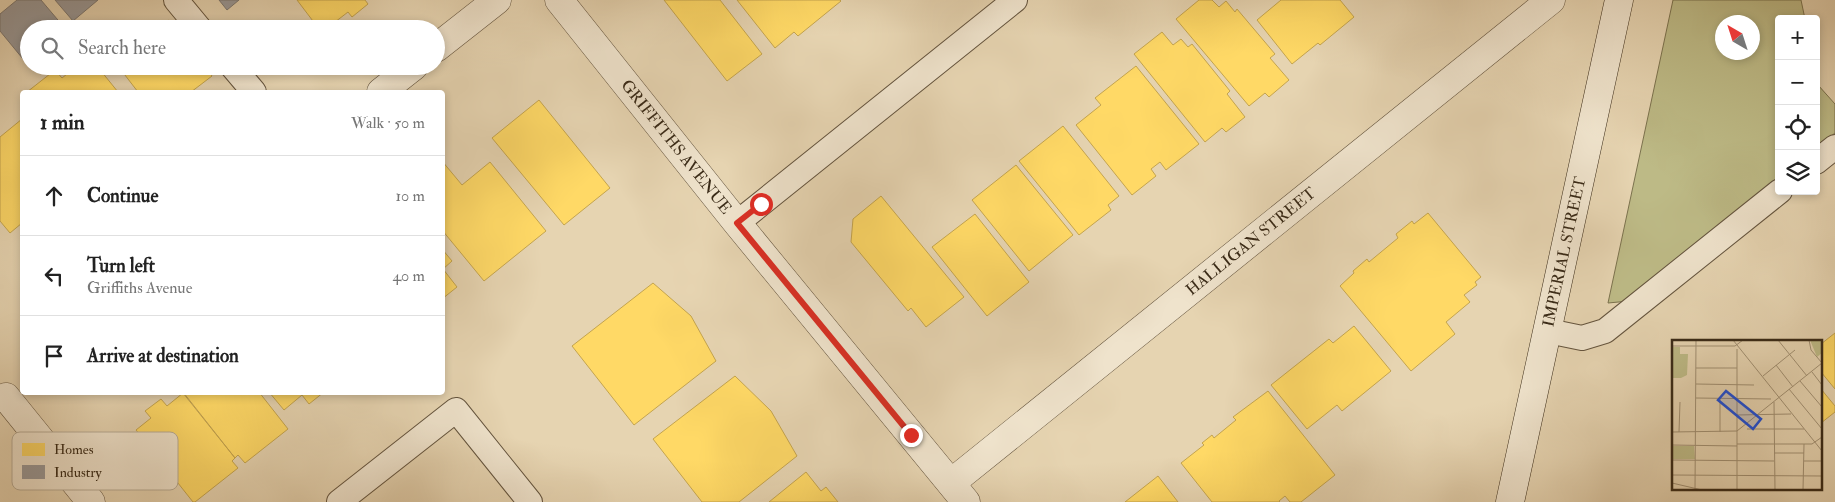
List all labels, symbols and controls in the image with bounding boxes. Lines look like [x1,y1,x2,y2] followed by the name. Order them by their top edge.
[1715,15,1760,60] north arrow
[1775,15,1820,195] map controls
[1775,15,1820,60] button: +
[20,20,445,75] search box
[38,34,66,62] icon: search
[78,36,166,60] text: Search here
[1775,60,1820,105] button: −
[617,76,736,218] street label: GRIFFITHS AVENUE
[1775,105,1820,150] button: locate
[40,109,85,136] text: 1 min
[351,113,425,133] text: Walk · 50 m
[1775,150,1820,195] button: layers
[1538,175,1590,329] street label: IMPERIAL STREET
[40,182,68,210] icon: ahead
[1182,183,1320,300] street label: HALLIGAN STREET
[87,184,158,208] text: Continue
[395,186,425,206] text: 10 m
[750,193,773,216] route start
[87,254,155,278] text: Turn left
[40,262,68,290] icon: left
[392,266,425,286] text: 40 m
[87,278,192,298] text: Griffiths Avenue
[1672,340,1822,490] inset map
[40,342,68,370] icon: arrive
[87,344,239,368] text: Arrive at destination
[900,424,923,447] route end
[12,432,178,490] legend
[54,441,94,458] text: Homes
[54,464,103,482] text: Industry

